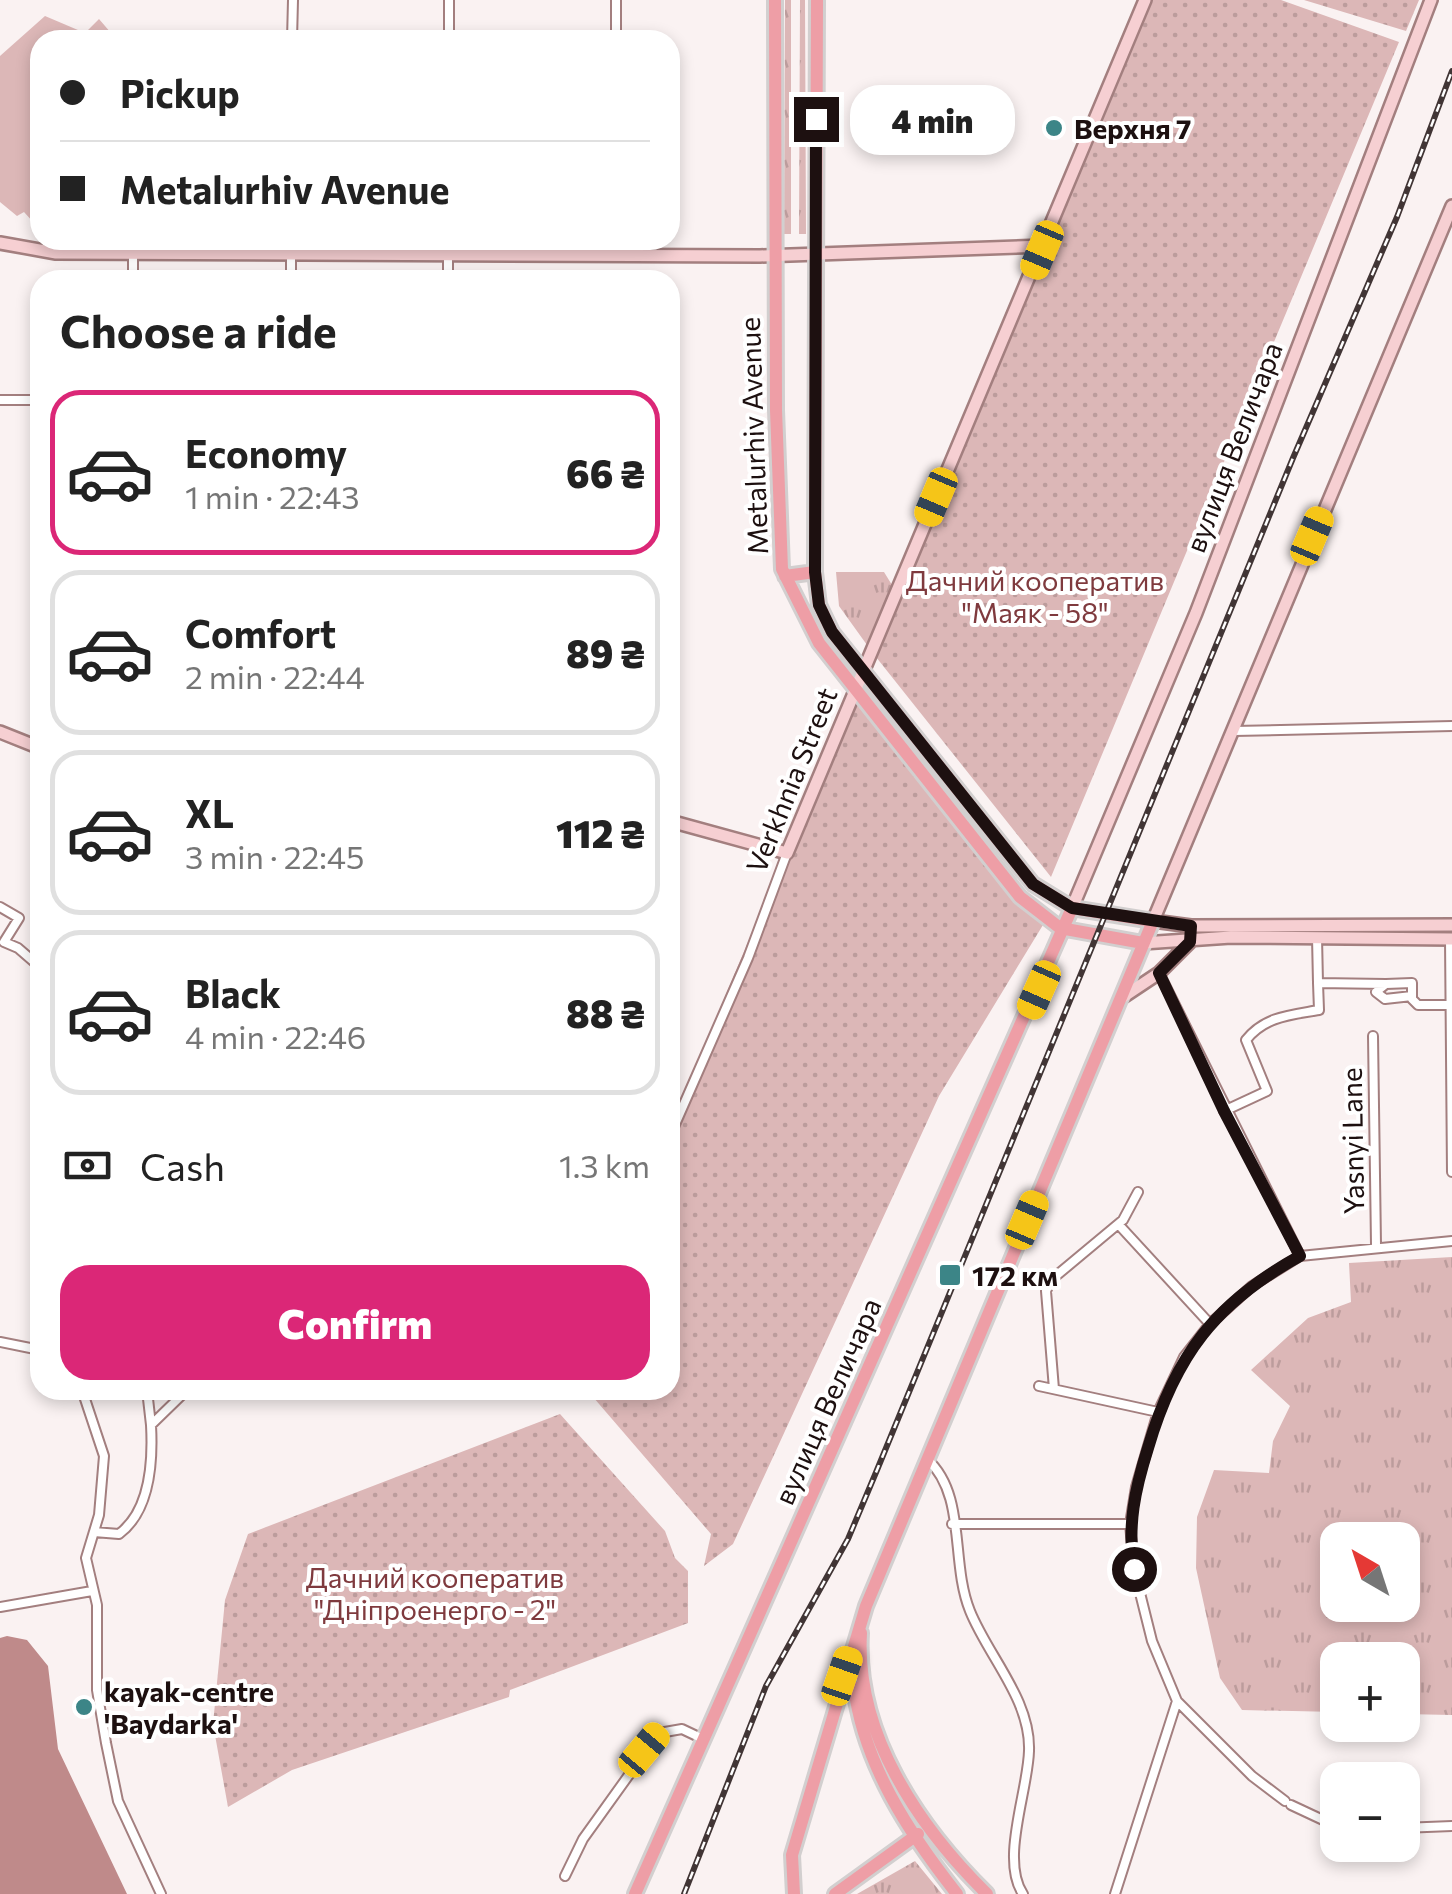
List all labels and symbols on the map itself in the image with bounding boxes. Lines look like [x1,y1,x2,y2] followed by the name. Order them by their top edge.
[851,84,1016,154] callout: 4 min
[794,97,839,142] route end
[1074,111,1192,145] place label: Верхня 7
[1043,117,1065,139] marker: Верхня 7
[1016,217,1068,283] car
[732,317,774,555] street label: Metalurhiv Avenue
[1177,337,1289,557] street label: вулиця Величара
[910,464,962,530] car
[1286,503,1338,569] car
[906,563,1164,629] park label: Дачний кооператив "Маяк - 58"
[738,682,844,878] street label: Verkhnia Street
[1013,956,1065,1024] car
[1334,1067,1370,1215] street label: Yasnyi Lane
[1001,1187,1053,1253] car
[972,1258,1058,1292] place label: 172 км
[937,1262,963,1288] marker: 172 км
[766,1293,888,1509] street label: вулиця Величара
[1320,1522,1420,1622] north arrow
[1112,1547,1157,1592] route start
[306,1560,564,1626] park label: Дачний кооператив "Дніпроенерго - 2"
[818,1643,866,1709] car
[104,1674,274,1740] place label: kayak-centre 'Baydarka'
[73,1696,95,1718] marker: kayak-centre 'Baydarka'
[613,1717,675,1783] car

